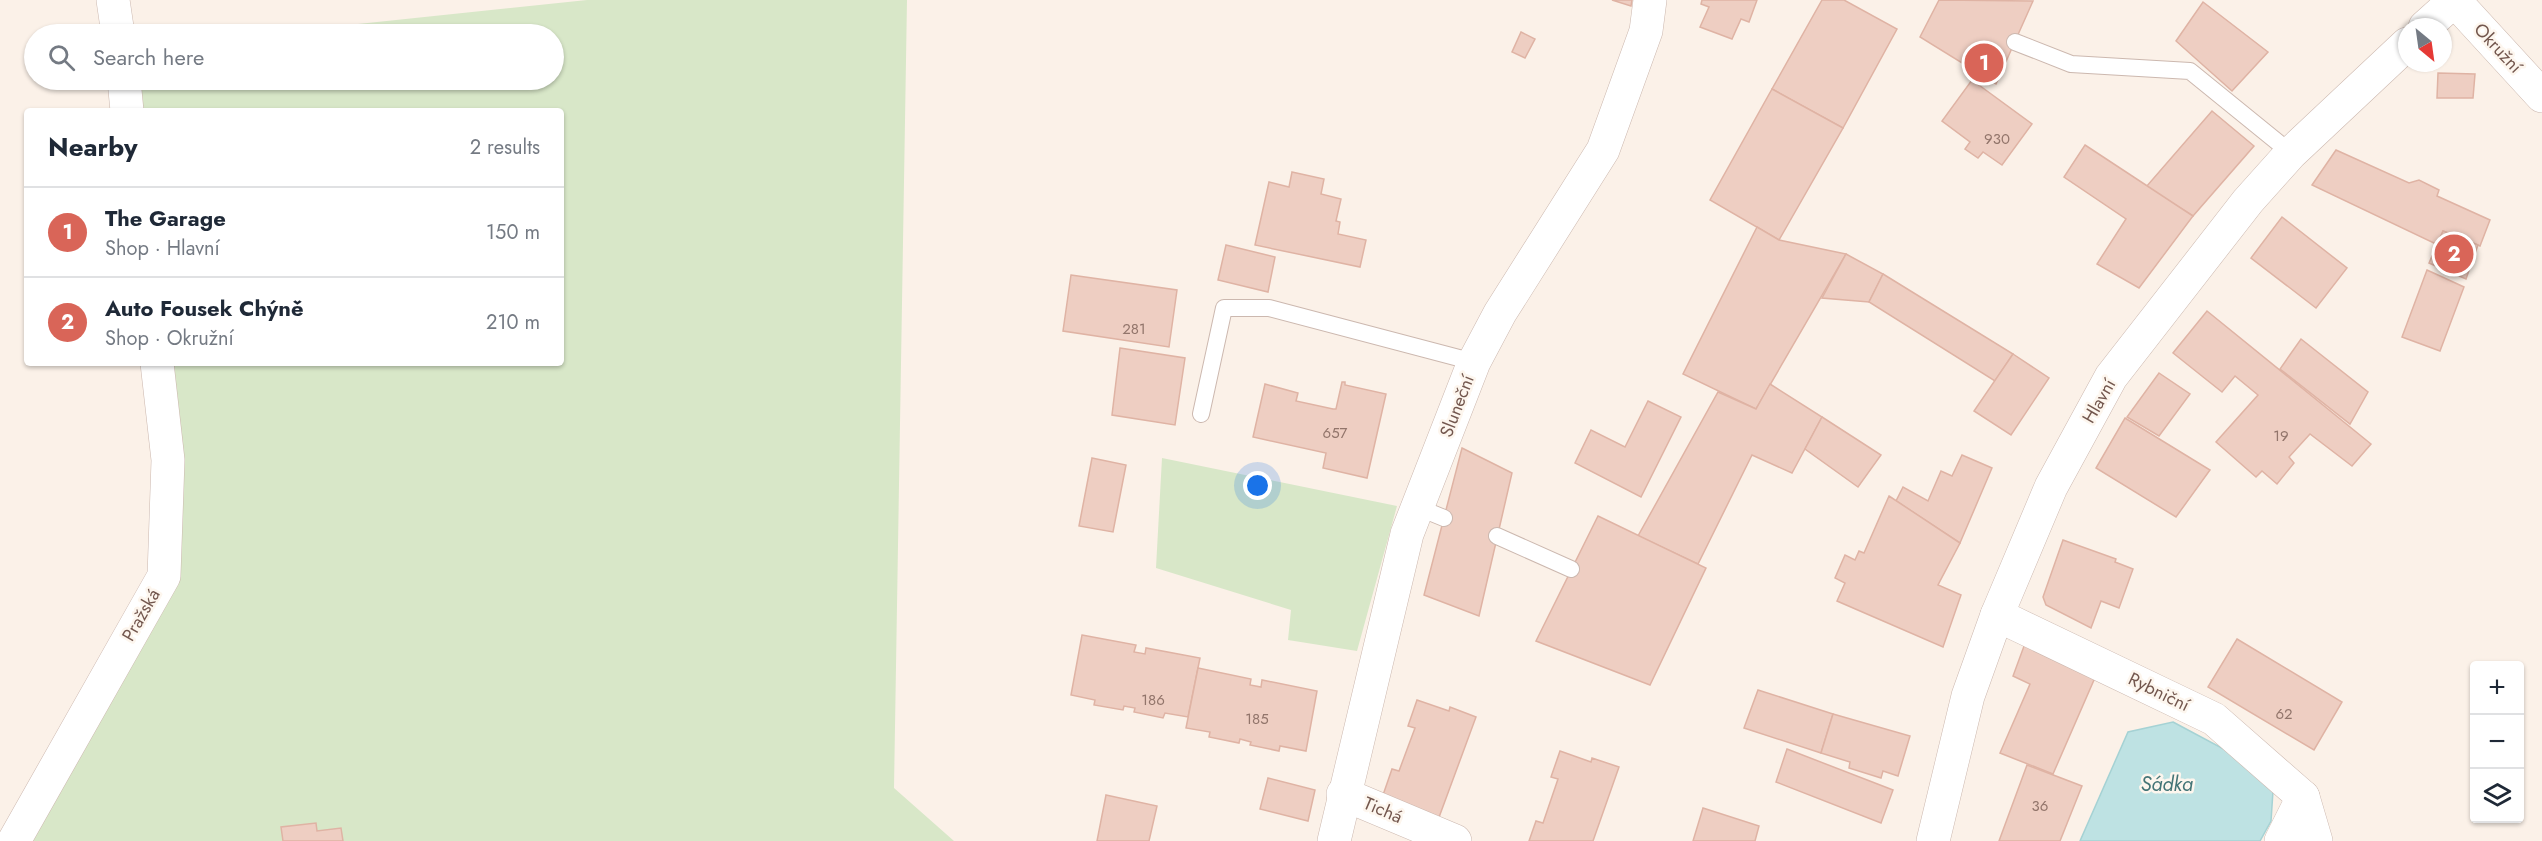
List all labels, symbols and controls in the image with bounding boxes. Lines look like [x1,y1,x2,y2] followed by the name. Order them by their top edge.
[2468,17,2529,80] street label: Okružní
[2398,18,2452,72] north arrow
[24,24,564,90] search box
[1964,40,2004,86] pin: 1
[45,41,78,74] icon: search
[93,41,204,73] text: Search here
[48,128,137,166] text: Nearby
[1984,128,2010,150] house number: 930
[470,133,540,162] text: 2 results
[105,202,226,234] text: The Garage
[62,218,73,247] text: 1
[486,218,540,247] text: 150 m
[2434,232,2474,276] pin: 2
[105,234,220,263] text: Shop · Hlavní
[105,292,304,324] text: Auto Fousek Chýně
[61,308,74,337] text: 2
[486,308,540,337] text: 210 m
[1122,318,1146,340] house number: 281
[105,324,234,353] text: Shop · Okružní
[1433,370,1481,441] street label: Sluneční
[2076,373,2123,428] street label: Hlavní
[1323,422,1348,444] house number: 657
[2273,425,2289,447] house number: 19
[1243,471,1272,500] your location
[116,584,166,646] street label: Pražská
[2470,661,2524,823] map controls
[2470,661,2524,715] button: +
[2124,666,2195,719] street label: Rybniční
[1141,689,1165,711] house number: 186
[2275,703,2293,725] house number: 62
[1245,708,1269,730] house number: 185
[2470,715,2524,769] button: −
[2470,769,2524,823] button: layers
[2141,770,2193,799] water label: Sádka
[1360,790,1406,830] street label: Tichá
[2032,795,2048,817] house number: 36

